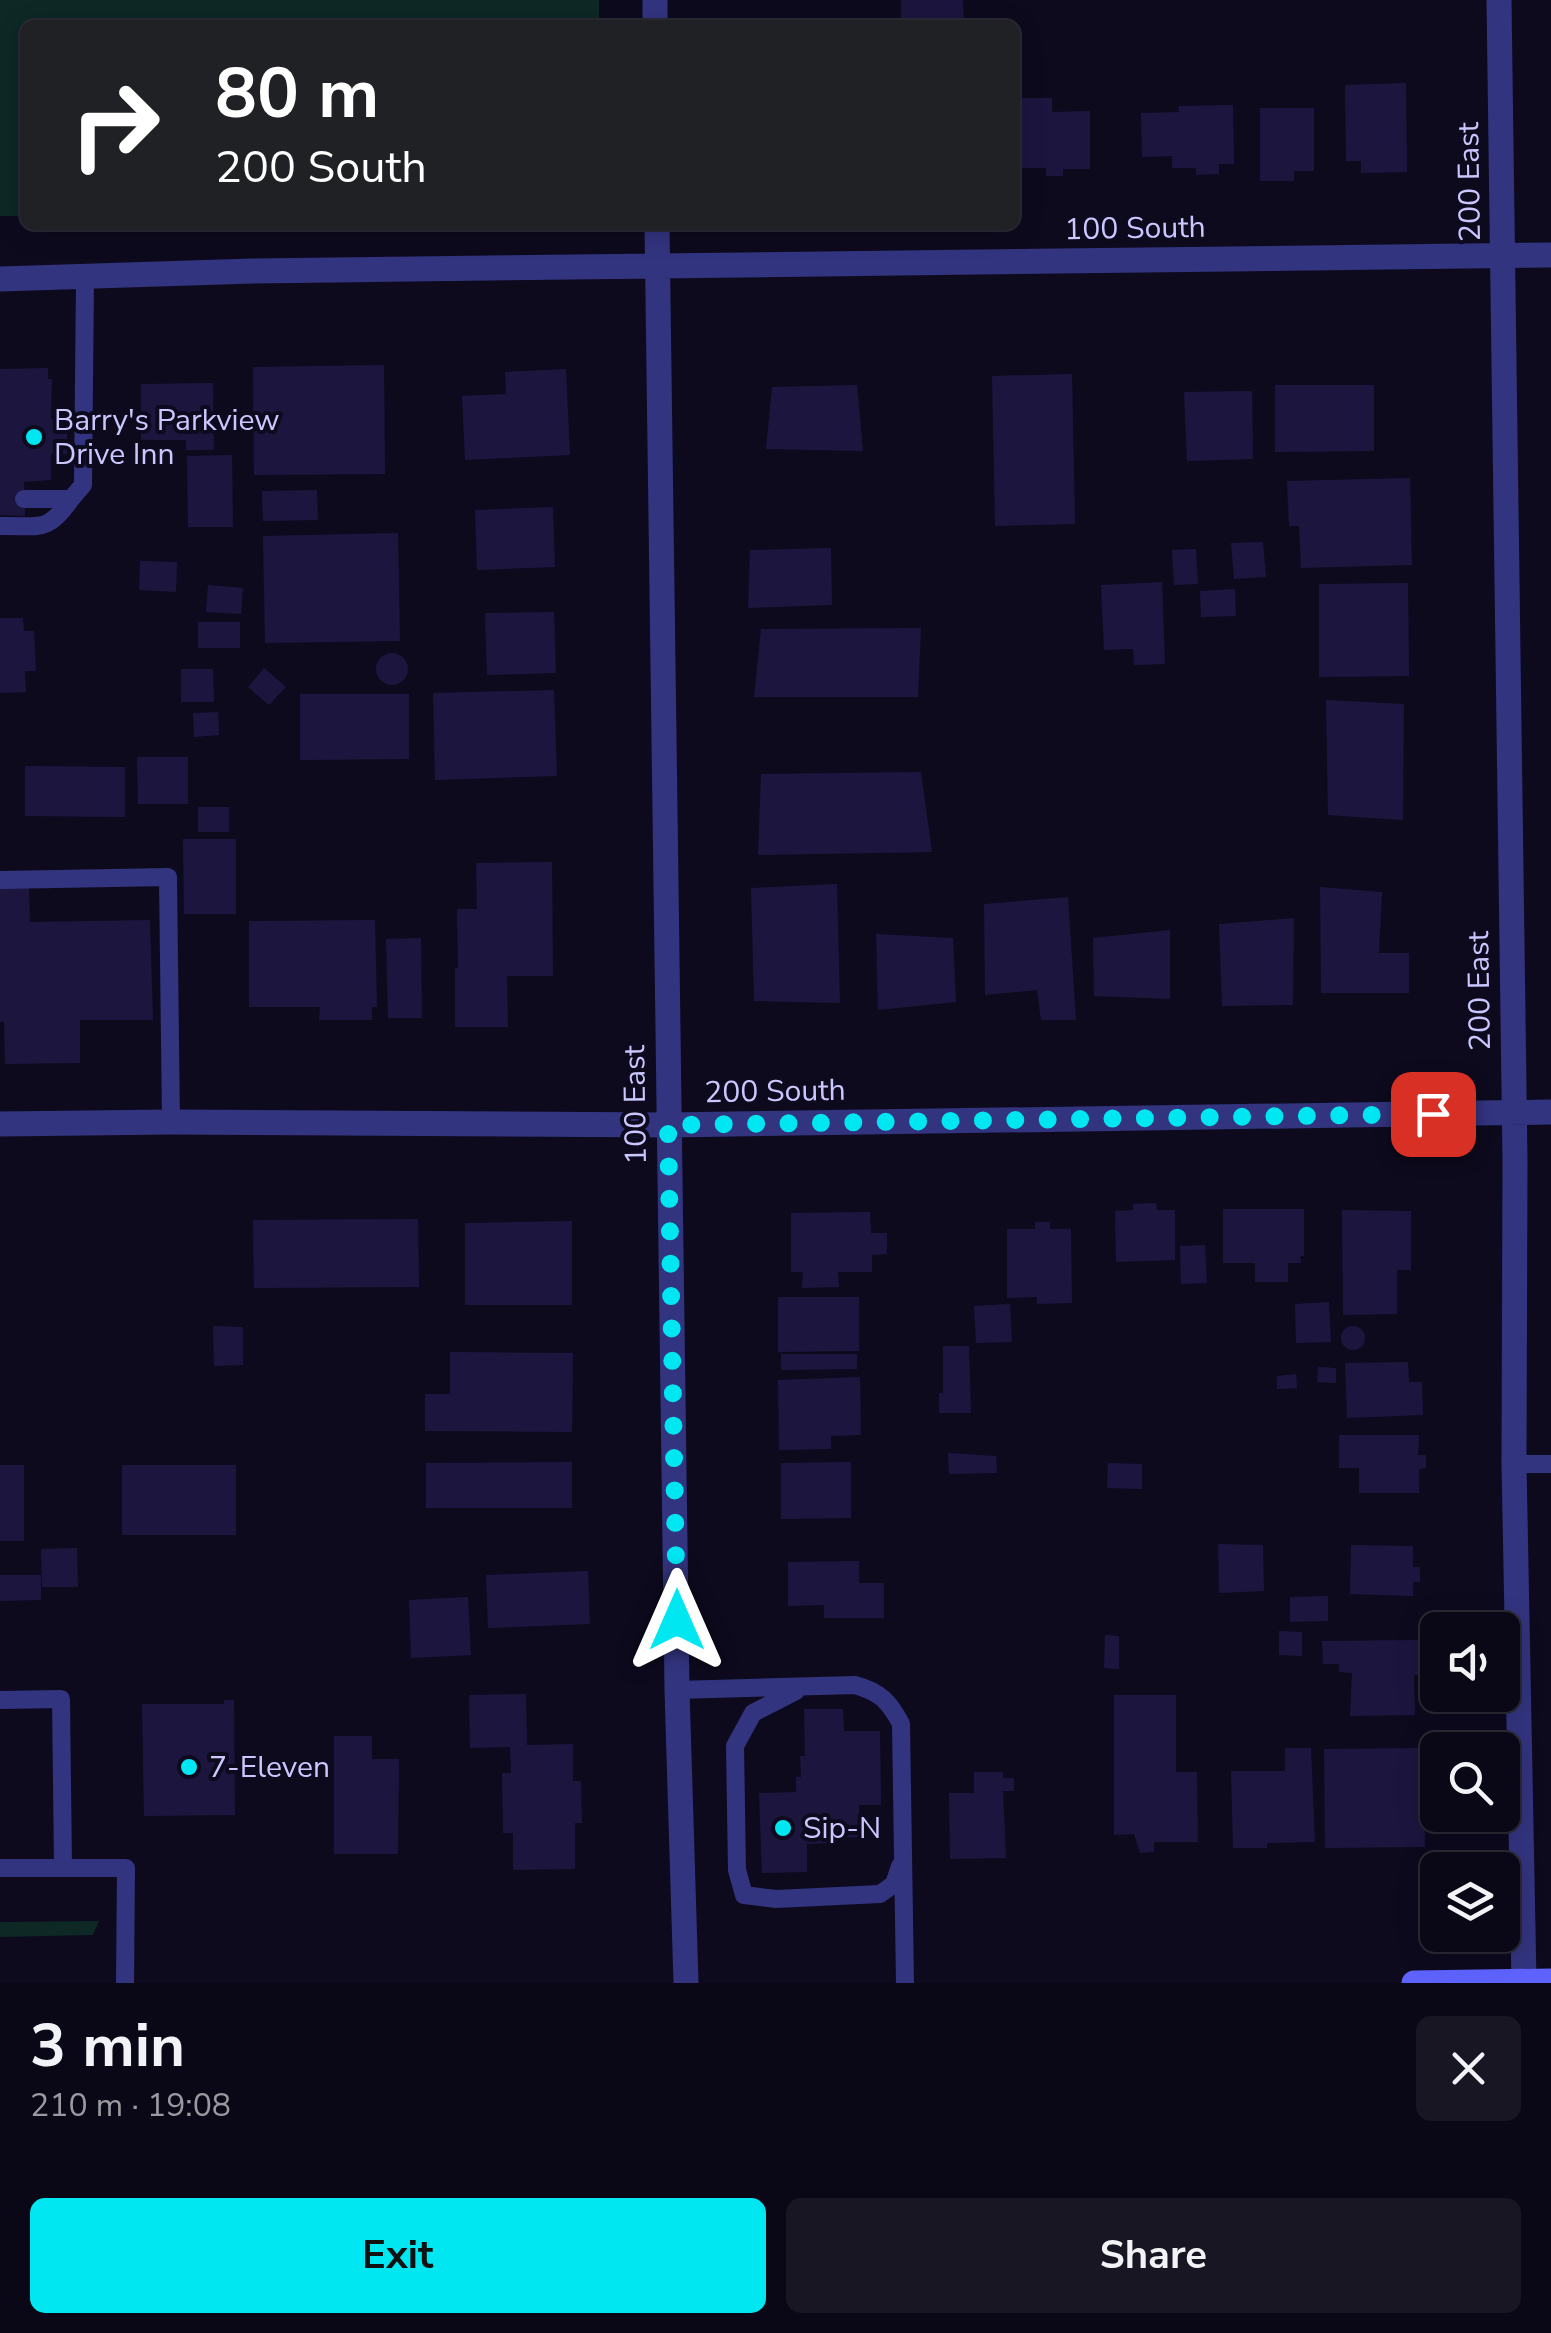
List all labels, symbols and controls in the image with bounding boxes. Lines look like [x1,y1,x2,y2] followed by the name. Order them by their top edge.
[215,46,379,142] text: 80 m
[50,60,180,190] icon: right
[1448,121,1491,242] street label: 200 East
[215,137,427,198] text: 200 South
[1064,207,1206,250] street label: 100 South
[54,400,280,475] place label: Barry's Parkview Drive Inn
[23,426,45,448] marker: Barry's Parkview Drive Inn
[1458,930,1501,1051] street label: 200 East
[614,1044,657,1165] street label: 100 East
[704,1070,846,1113] street label: 200 South
[1391,1072,1476,1157] pin
[1406,1087,1461,1142] icon: arrive
[625,1568,729,1672] position arrow
[1420,1612,1520,1952] map controls
[1420,1612,1520,1712] button: sound
[1420,1732,1520,1832] button: search
[209,1747,330,1788] place label: 7-Eleven
[178,1756,200,1778] marker: 7-Eleven
[803,1808,881,1849] place label: Sip-N
[772,1817,794,1839] marker: Sip-N
[1420,1852,1520,1952] button: layers
[30,2005,185,2087] text: 3 min
[1416,2016,1521,2121] button: close
[30,2084,231,2127] text: 210 m · 19:08
[30,2198,766,2313] button: Exit
[786,2198,1521,2313] button: Share

